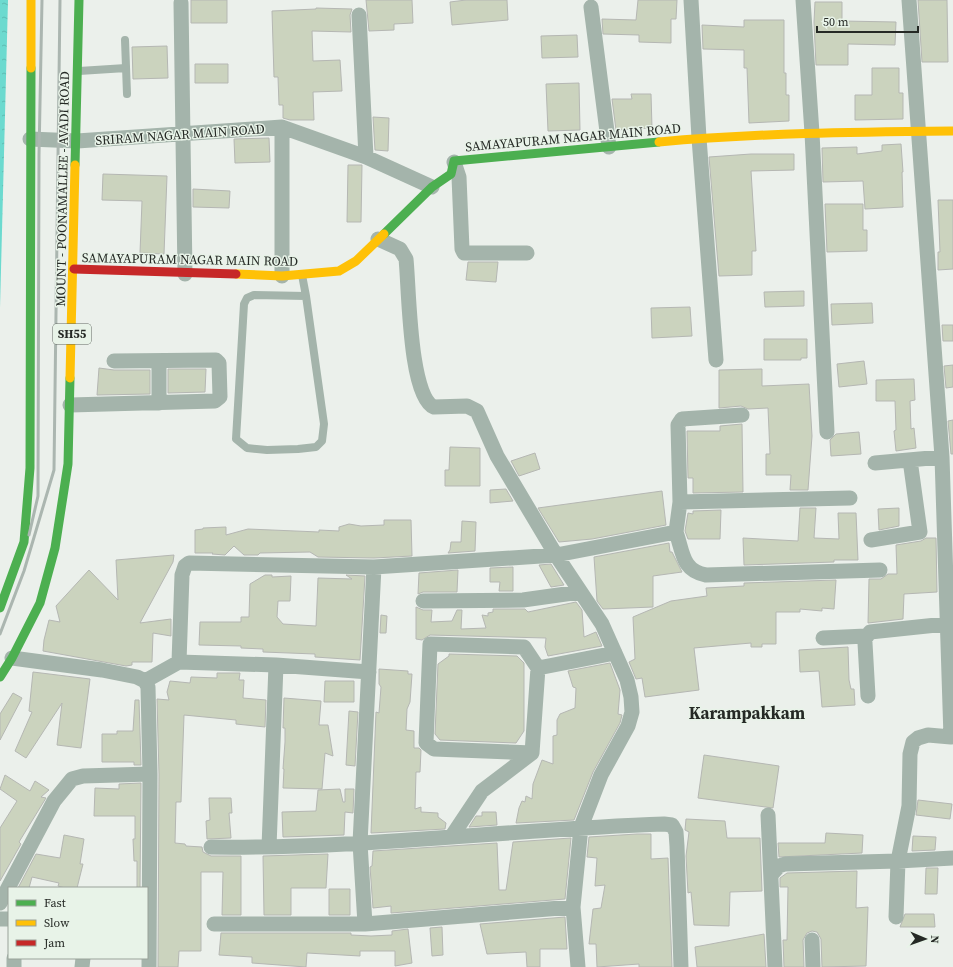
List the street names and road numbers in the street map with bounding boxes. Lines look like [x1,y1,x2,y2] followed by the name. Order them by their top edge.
[52,71,73,307] street label: MOUNT - POONAMALLEE - AVADI ROAD
[95,120,265,149] street label: SRIRAM NAGAR MAIN ROAD
[465,120,681,155] street label: SAMAYAPURAM NAGAR MAIN ROAD
[82,249,298,270] street label: SAMAYAPURAM NAGAR MAIN ROAD
[53,324,91,344] road number: SH55

